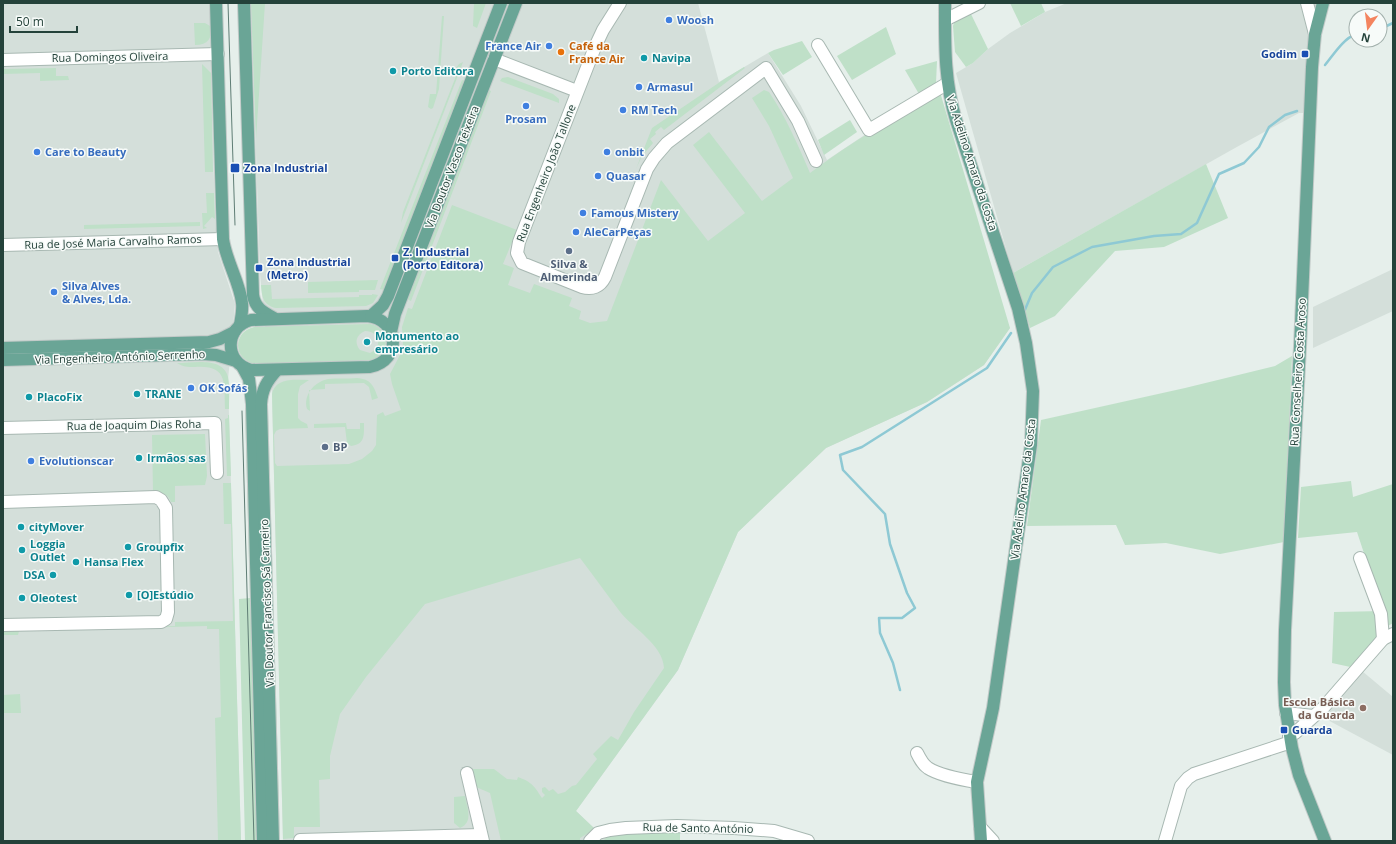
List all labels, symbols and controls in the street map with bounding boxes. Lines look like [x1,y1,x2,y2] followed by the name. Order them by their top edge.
[10,8,77,34] scale bar
[1348,8,1388,48] north arrow
[677,12,714,27] place label: Woosh
[16,13,44,30] text: 50 m
[664,15,674,25] marker: Woosh
[1359,30,1372,47] text: N
[485,38,541,53] place label: France Air
[569,38,625,66] place label: Café da France Air
[544,41,554,51] marker: France Air
[1261,46,1297,61] place label: Godim
[556,47,566,57] marker: Café da France Air
[52,48,168,65] street label: Rua Domingos Oliveira
[1300,49,1310,59] marker: Godim
[652,50,691,65] place label: Navipa
[639,53,649,63] marker: Navipa
[401,63,474,78] place label: Porto Editora
[388,66,398,76] marker: Porto Editora
[647,79,693,94] place label: Armasul
[634,82,644,92] marker: Armasul
[943,93,1002,233] street label: Via Adelino Amaro da Costa
[521,101,531,111] marker: Prosam
[512,102,579,244] street label: Rua Engenheiro João Tallone
[631,102,677,117] place label: RM Tech
[421,103,482,230] street label: Via Doutor Vasco Teixeira
[618,105,628,115] marker: RM Tech
[505,111,547,126] place label: Prosam
[45,144,127,159] place label: Care to Beauty
[615,144,644,159] place label: onbit
[32,147,42,157] marker: Care to Beauty
[602,147,612,157] marker: onbit
[244,160,328,175] place label: Zona Industrial
[229,162,241,174] marker: Zona Industrial
[606,168,646,183] place label: Quasar
[593,171,603,181] marker: Quasar
[591,205,679,220] place label: Famous Mistery
[578,208,588,218] marker: Famous Mistery
[584,224,652,239] place label: AleCarPeças
[571,227,581,237] marker: AleCarPeças
[24,231,202,252] street label: Rua de José Maria Carvalho Ramos
[403,244,484,272] place label: Z. Industrial (Porto Editora)
[564,246,574,256] marker: Silva & Almerinda
[390,253,400,263] marker: Z. Industrial (Porto Editora)
[267,254,351,282] place label: Zona Industrial (Metro)
[540,256,598,284] place label: Silva & Almerinda
[254,263,264,273] marker: Zona Industrial (Metro)
[62,278,131,306] place label: Silva Alves & Alves, Lda.
[49,287,59,297] marker: Silva Alves & Alves, Lda.
[1286,297,1309,446] street label: Rua Conselheiro Costa Aroso
[375,328,459,356] place label: Monumento ao empresário
[362,337,372,347] marker: Monumento ao empresário
[35,346,206,367] street label: Via Engenheiro António Serrenho
[199,380,248,395] place label: OK Sofás
[186,383,196,393] marker: OK Sofás
[145,386,181,401] place label: TRANE
[37,389,83,404] place label: PlacoFix
[132,389,142,399] marker: TRANE
[24,392,34,402] marker: PlacoFix
[67,416,201,433] street label: Rua de Joaquim Dias Roha
[1006,418,1039,560] street label: Via Adelino Amaro da Costa
[333,439,347,454] place label: BP
[320,442,330,452] marker: BP
[147,450,206,465] place label: Irmãos sas
[39,453,114,468] place label: Evolutionscar
[134,453,144,463] marker: Irmãos sas
[26,456,36,466] marker: Evolutionscar
[256,518,277,687] street label: Via Doutor Francisco Sá Carneiro
[29,519,84,534] place label: cityMover
[16,522,26,532] marker: cityMover
[30,536,66,564] place label: Loggia Outlet
[136,539,185,554] place label: Groupfix
[123,542,133,552] marker: Groupfix
[17,545,27,555] marker: Loggia Outlet
[84,554,144,569] place label: Hansa Flex
[71,557,81,567] marker: Hansa Flex
[23,567,45,582] place label: DSA
[48,570,58,580] marker: DSA
[137,587,194,602] place label: [O]Estúdio
[30,590,77,605] place label: Oleotest
[124,590,134,600] marker: [O]Estúdio
[17,593,27,603] marker: Oleotest
[1283,694,1355,722] place label: Escola Básica da Guarda
[1358,703,1368,713] marker: Escola Básica da Guarda
[1292,722,1332,737] place label: Guarda
[1279,725,1289,735] marker: Guarda
[642,819,754,836] street label: Rua de Santo António

